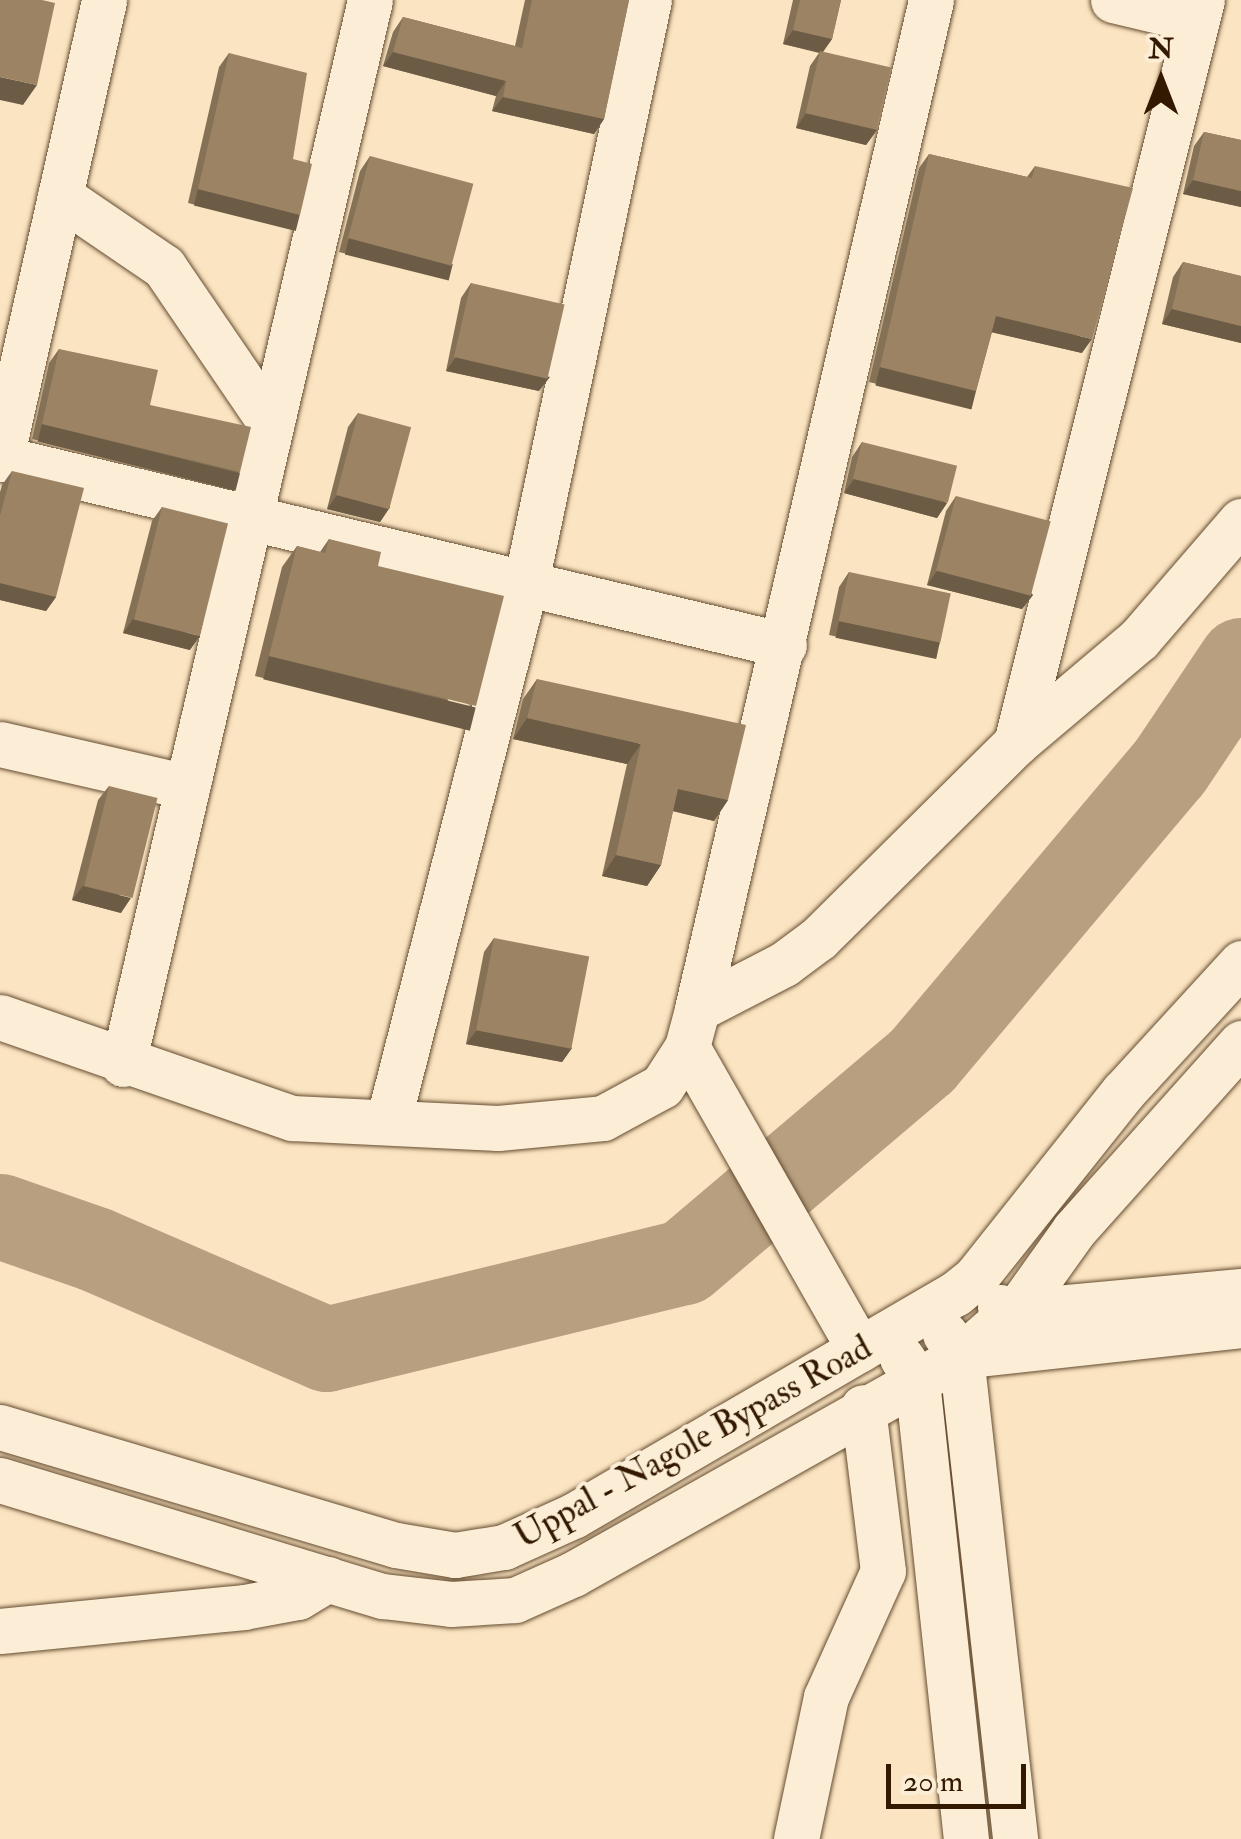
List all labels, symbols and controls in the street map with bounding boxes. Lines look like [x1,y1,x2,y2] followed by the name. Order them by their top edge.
[1111,30,1211,130] north arrow
[1148,32,1174,67] text: N
[507,1326,879,1558] street label: Uppal - Nagole Bypass Road
[891,1744,1031,1806] scale bar
[903,1763,963,1800] text: 20 m

